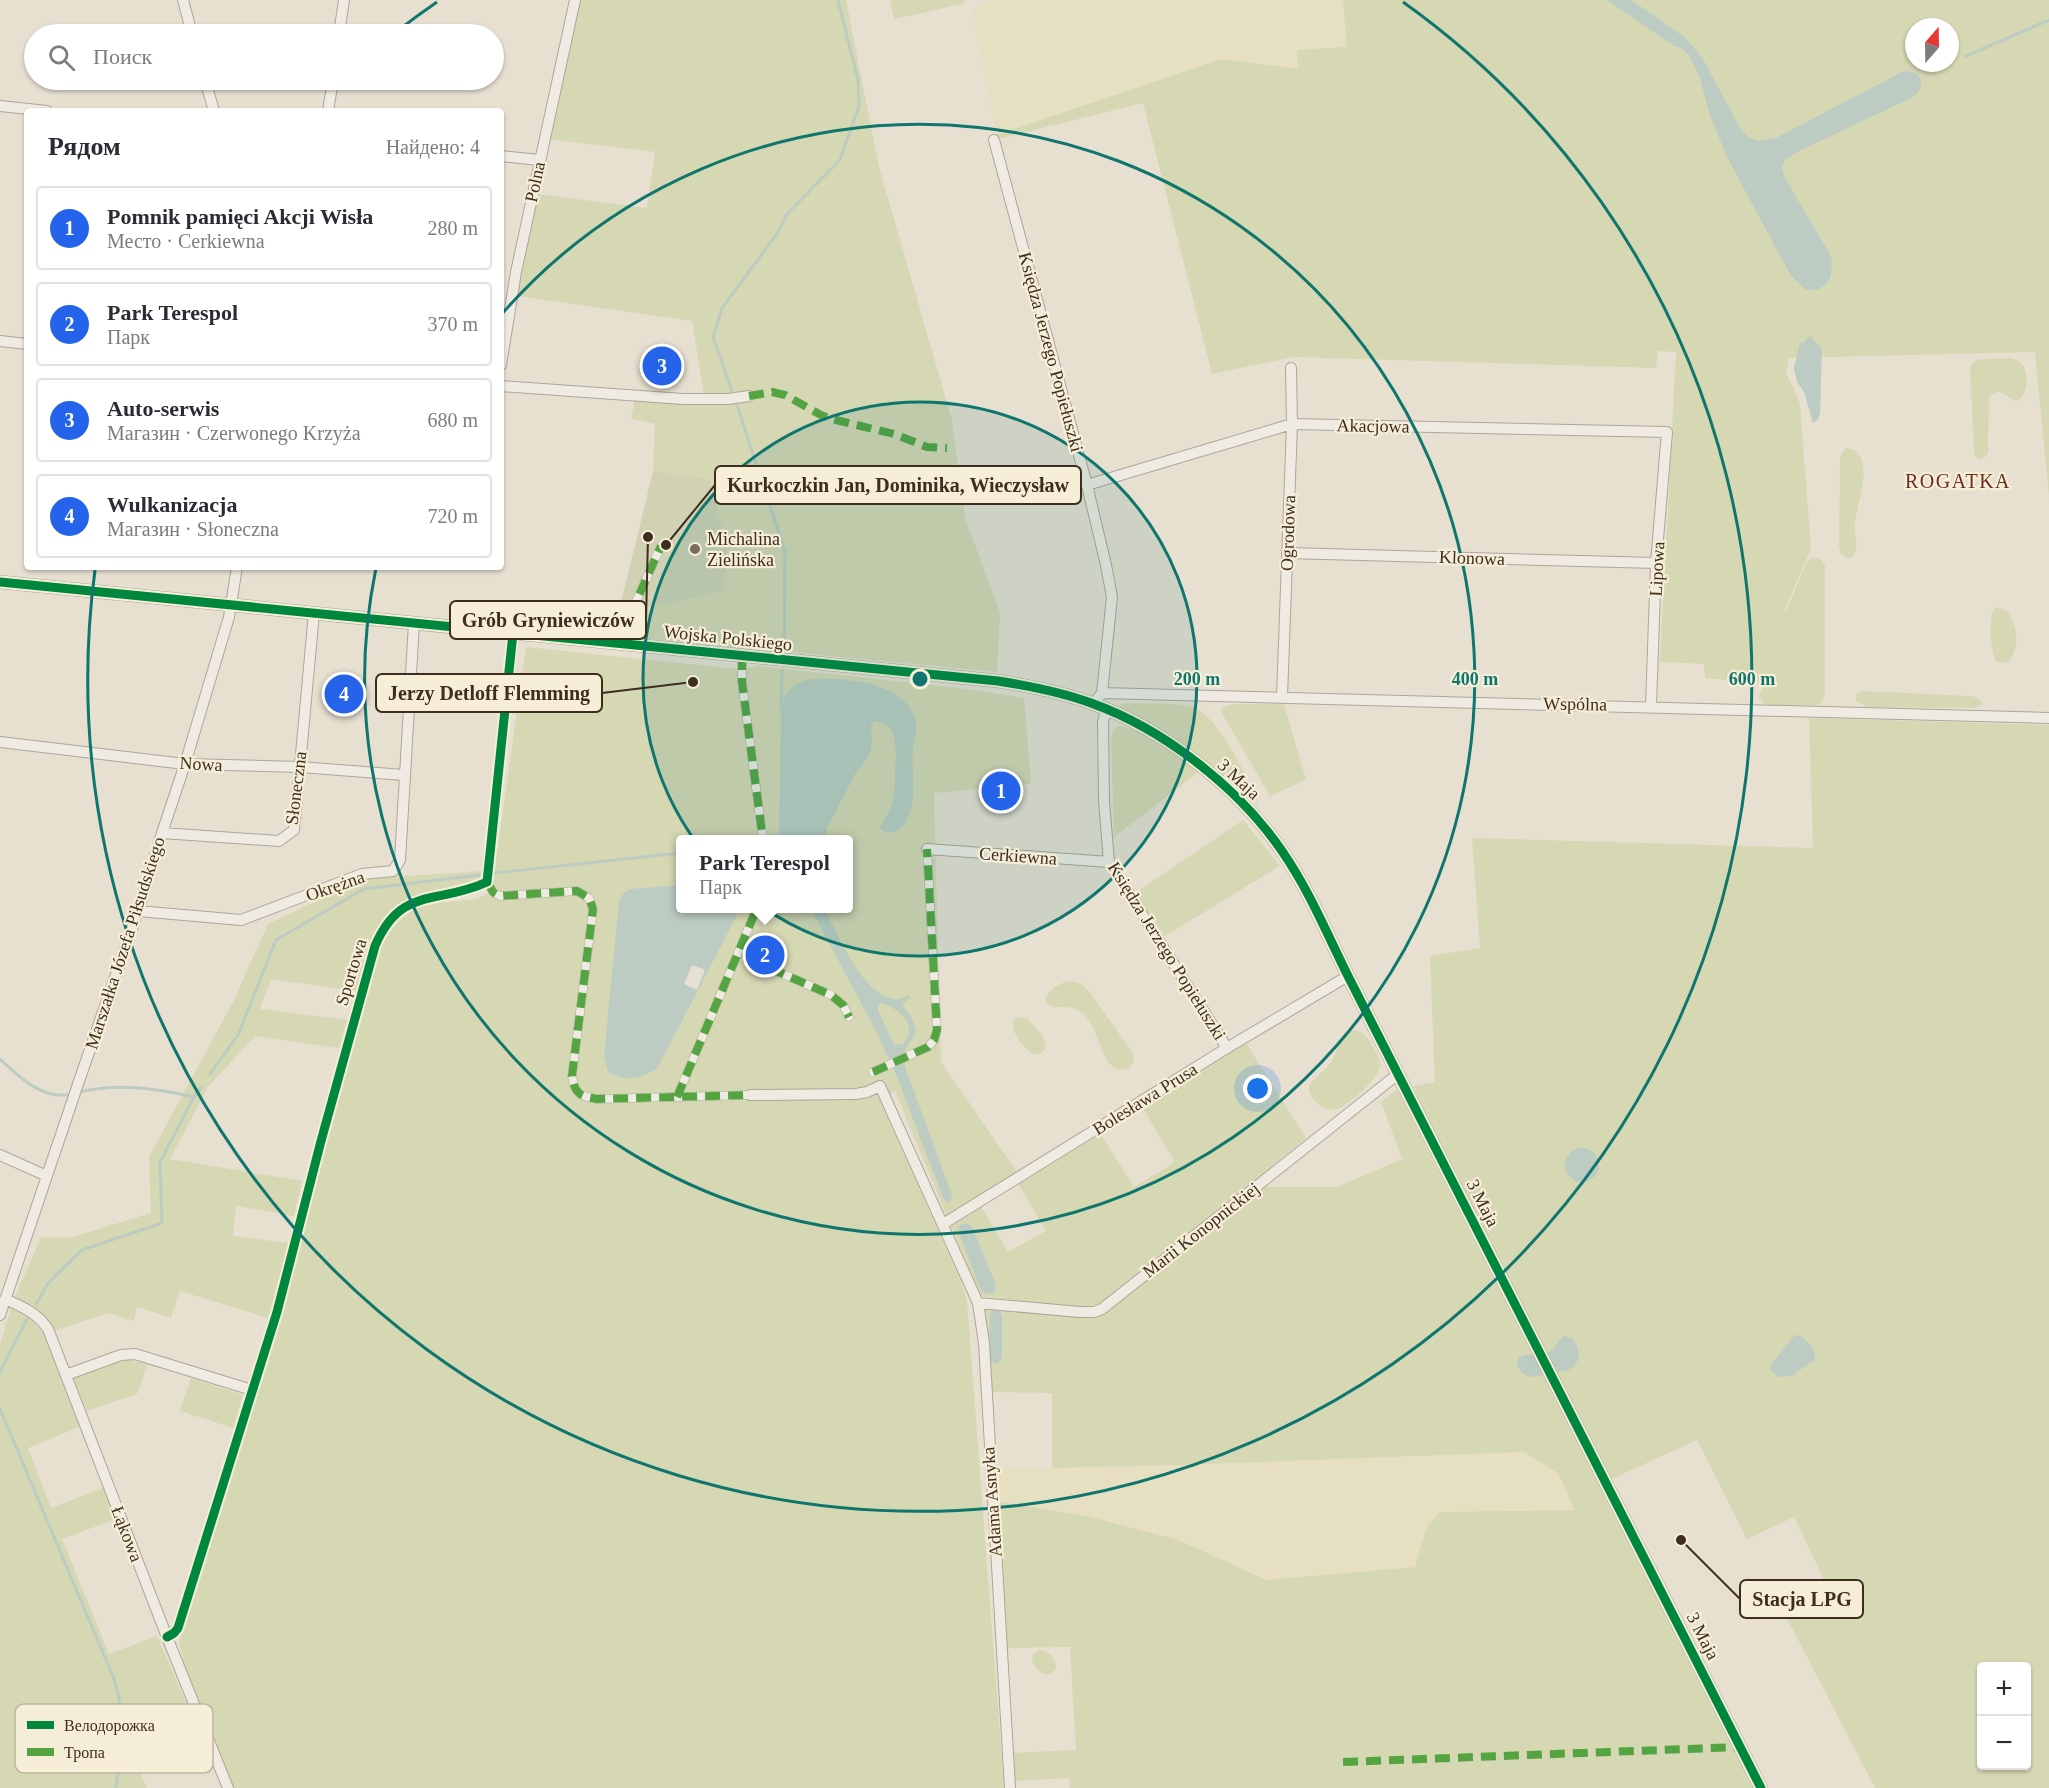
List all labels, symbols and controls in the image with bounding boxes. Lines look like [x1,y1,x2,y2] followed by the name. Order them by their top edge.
[1905,18,1959,72] north arrow
[24,24,504,90] search box
[45,41,78,74] icon: search
[93,44,152,69] text: Поиск
[48,132,121,161] text: Рядом
[386,136,480,158] text: Найдено: 4
[521,160,549,204] street label: Polna
[107,204,373,229] text: Pomnik pamięci Akcji Wisła
[65,217,75,239] text: 1
[427,217,478,239] text: 280 m
[107,230,265,252] text: Место · Cerkiewna
[1015,250,1087,454] street label: Księdza Jerzego Popiełuszki
[107,300,238,325] text: Park Terespol
[65,313,75,335] text: 2
[427,313,478,335] text: 370 m
[107,326,150,348] text: Парк
[642,344,682,388] pin: 3
[107,396,219,421] text: Auto-serwis
[65,409,75,431] text: 3
[427,409,478,431] text: 680 m
[1336,415,1410,437] street label: Akacjowa
[107,422,361,444] text: Магазин · Czerwonego Krzyża
[715,466,1081,504] callout: Kurkoczkin Jan, Dominika, Wieczysław
[1905,470,2011,492] district label: ROGATKA
[727,474,1070,497] text: Kurkoczkin Jan, Dominika, Wieczysław
[107,492,237,517] text: Wulkanizacja
[1277,495,1299,571] street label: Ogrodowa
[65,505,75,527] text: 4
[427,505,478,527] text: 720 m
[107,518,279,540] text: Магазин · Słoneczna
[707,529,780,570] place label: Michalina Zielińska
[1646,541,1668,597] street label: Lipowa
[688,542,702,556] marker: Michalina Zielińska
[1439,547,1505,569] street label: Klonowa
[450,601,646,639] callout: Grób Gryniewiczów
[462,609,635,632] text: Grób Gryniewiczów
[663,621,793,655] street label: Wojska Polskiego
[910,669,930,689] centre of rings
[1174,669,1220,689] text: 200 m
[1452,669,1498,689] text: 400 m
[1729,669,1775,689] text: 600 m
[324,672,364,716] pin: 4
[376,674,602,712] callout: Jerzy Detloff Flemming
[388,682,590,705] text: Jerzy Detloff Flemming
[1543,693,1607,715] street label: Wspólna
[282,750,310,826] street label: Słoneczna
[179,753,223,775] street label: Nowa
[1214,754,1264,804] street label: 3 Maja
[982,768,1020,814] pin: 1
[81,834,169,1052] street label: Marszałka Józefa Piłsudskiego
[676,835,853,913] popup
[978,843,1058,869] street label: Cerkiewna
[699,850,830,875] text: Park Terespol
[1104,858,1230,1044] street label: Księdza Jerzego Popiełuszki
[303,867,367,905] street label: Okrężna
[699,876,742,898] text: Парк
[746,932,784,978] pin: 2
[331,936,371,1008] street label: Sportowa
[1089,1059,1201,1139] street label: Bolesława Prusa
[1243,1074,1272,1103] your location
[1463,1176,1503,1230] street label: 3 Maja
[1139,1178,1263,1282] street label: Marii Konopnickiej
[978,1446,1006,1558] street label: Adama Asnyka
[107,1503,147,1565] street label: Łąkowa
[1740,1580,1863,1618] callout: Stacja LPG
[1752,1588,1852,1611] text: Stacja LPG
[1683,1609,1723,1663] street label: 3 Maja
[1977,1662,2031,1770] map controls
[1977,1662,2031,1716] button: +
[15,1704,213,1773] legend
[1977,1716,2031,1770] button: −
[64,1717,155,1735] text: Велодорожка
[64,1744,105,1762] text: Тропа

